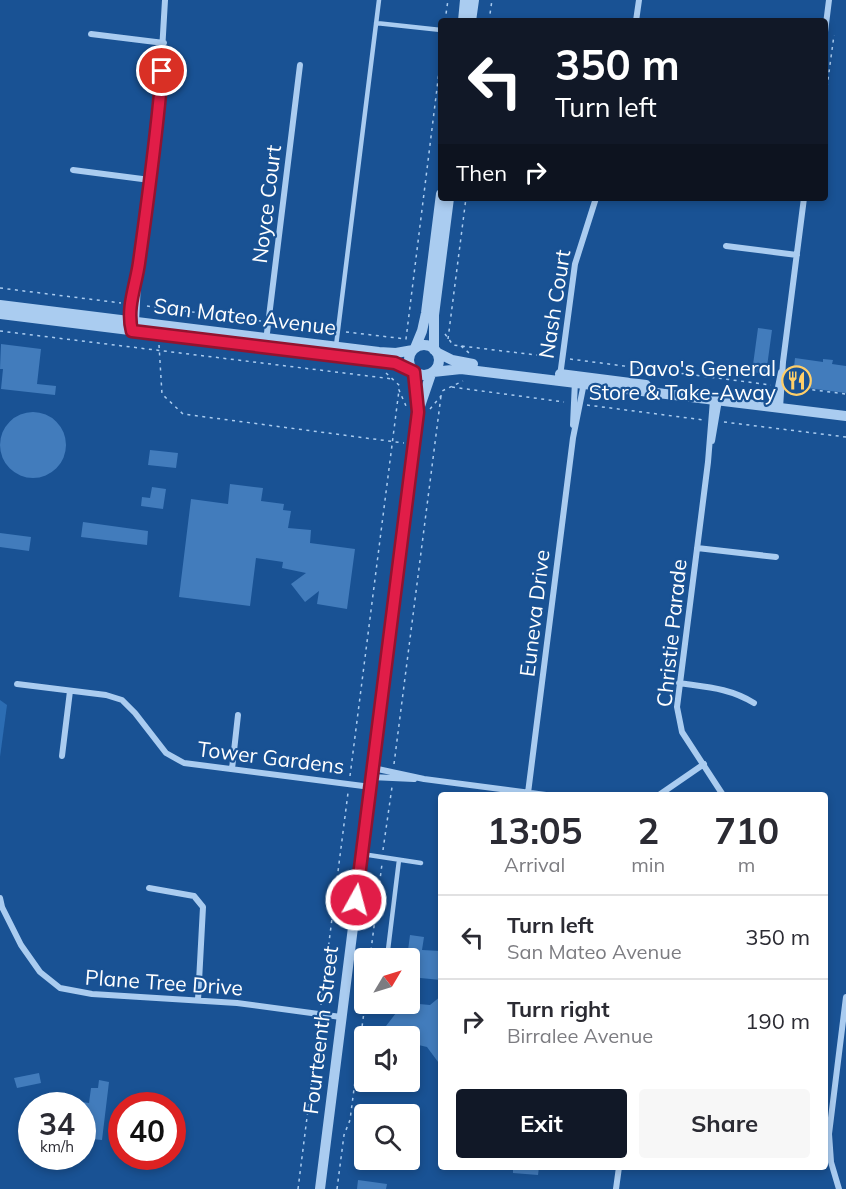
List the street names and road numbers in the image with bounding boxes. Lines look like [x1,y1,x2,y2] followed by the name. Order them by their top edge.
[246,143,286,265] street label: Noyce Court
[533,248,575,360] street label: Nash Court
[152,292,338,340] street label: San Mateo Avenue
[513,548,555,678] street label: Euneva Drive
[650,558,692,708] street label: Christie Parade
[196,735,346,779] street label: Tower Gardens
[297,944,343,1116] street label: Fourteenth Street
[84,964,244,1000] street label: Plane Tree Drive

